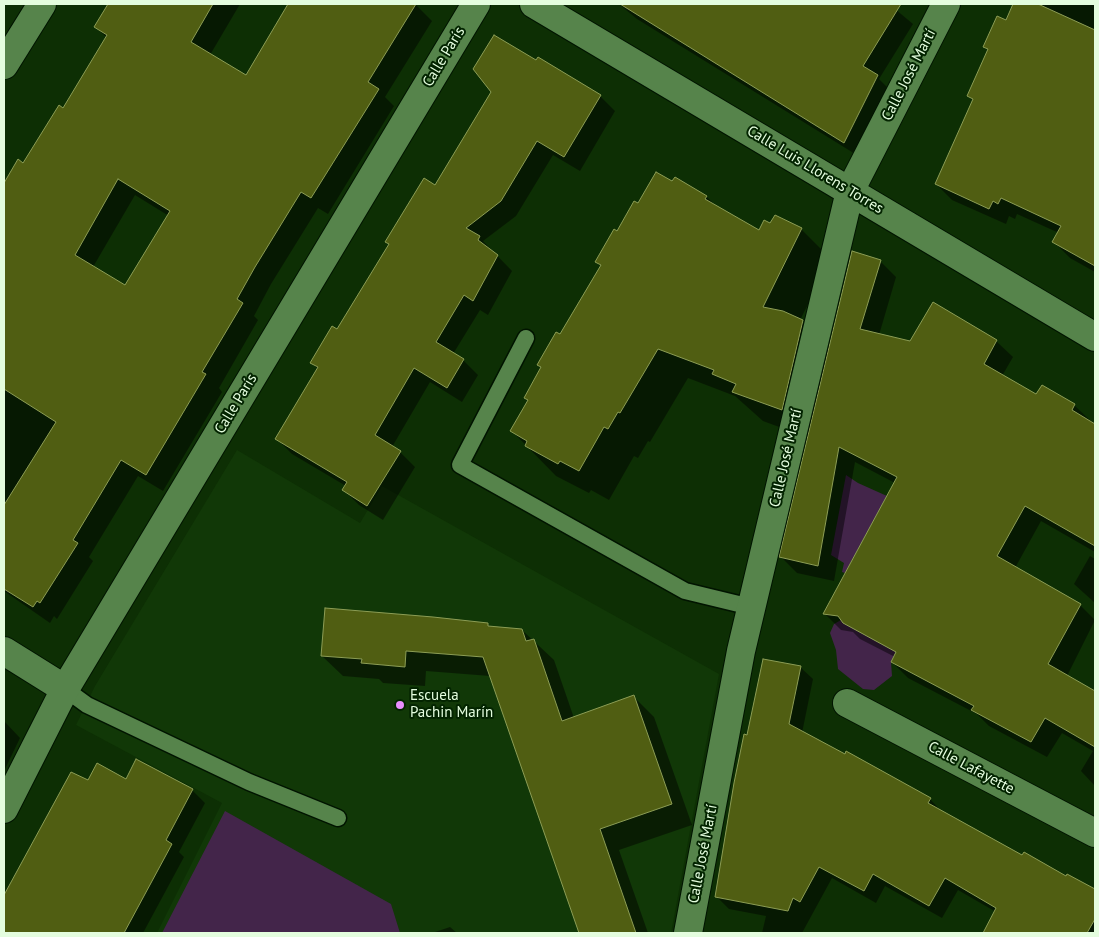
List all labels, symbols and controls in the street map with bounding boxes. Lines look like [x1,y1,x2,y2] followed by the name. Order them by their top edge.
[419,24,469,90] street label: Calle París
[878,26,940,124] street label: Calle José Martí
[743,122,887,218] street label: Calle Luis Llorens Torres
[211,371,261,437] street label: Calle París
[766,407,806,509] street label: Calle José Martí
[410,687,493,722] place label: Escuela Pachin Marín
[394,699,406,711] marker: Escuela Pachin Marín
[925,738,1017,798] street label: Calle Lafayette
[685,803,721,905] street label: Calle José Martí

